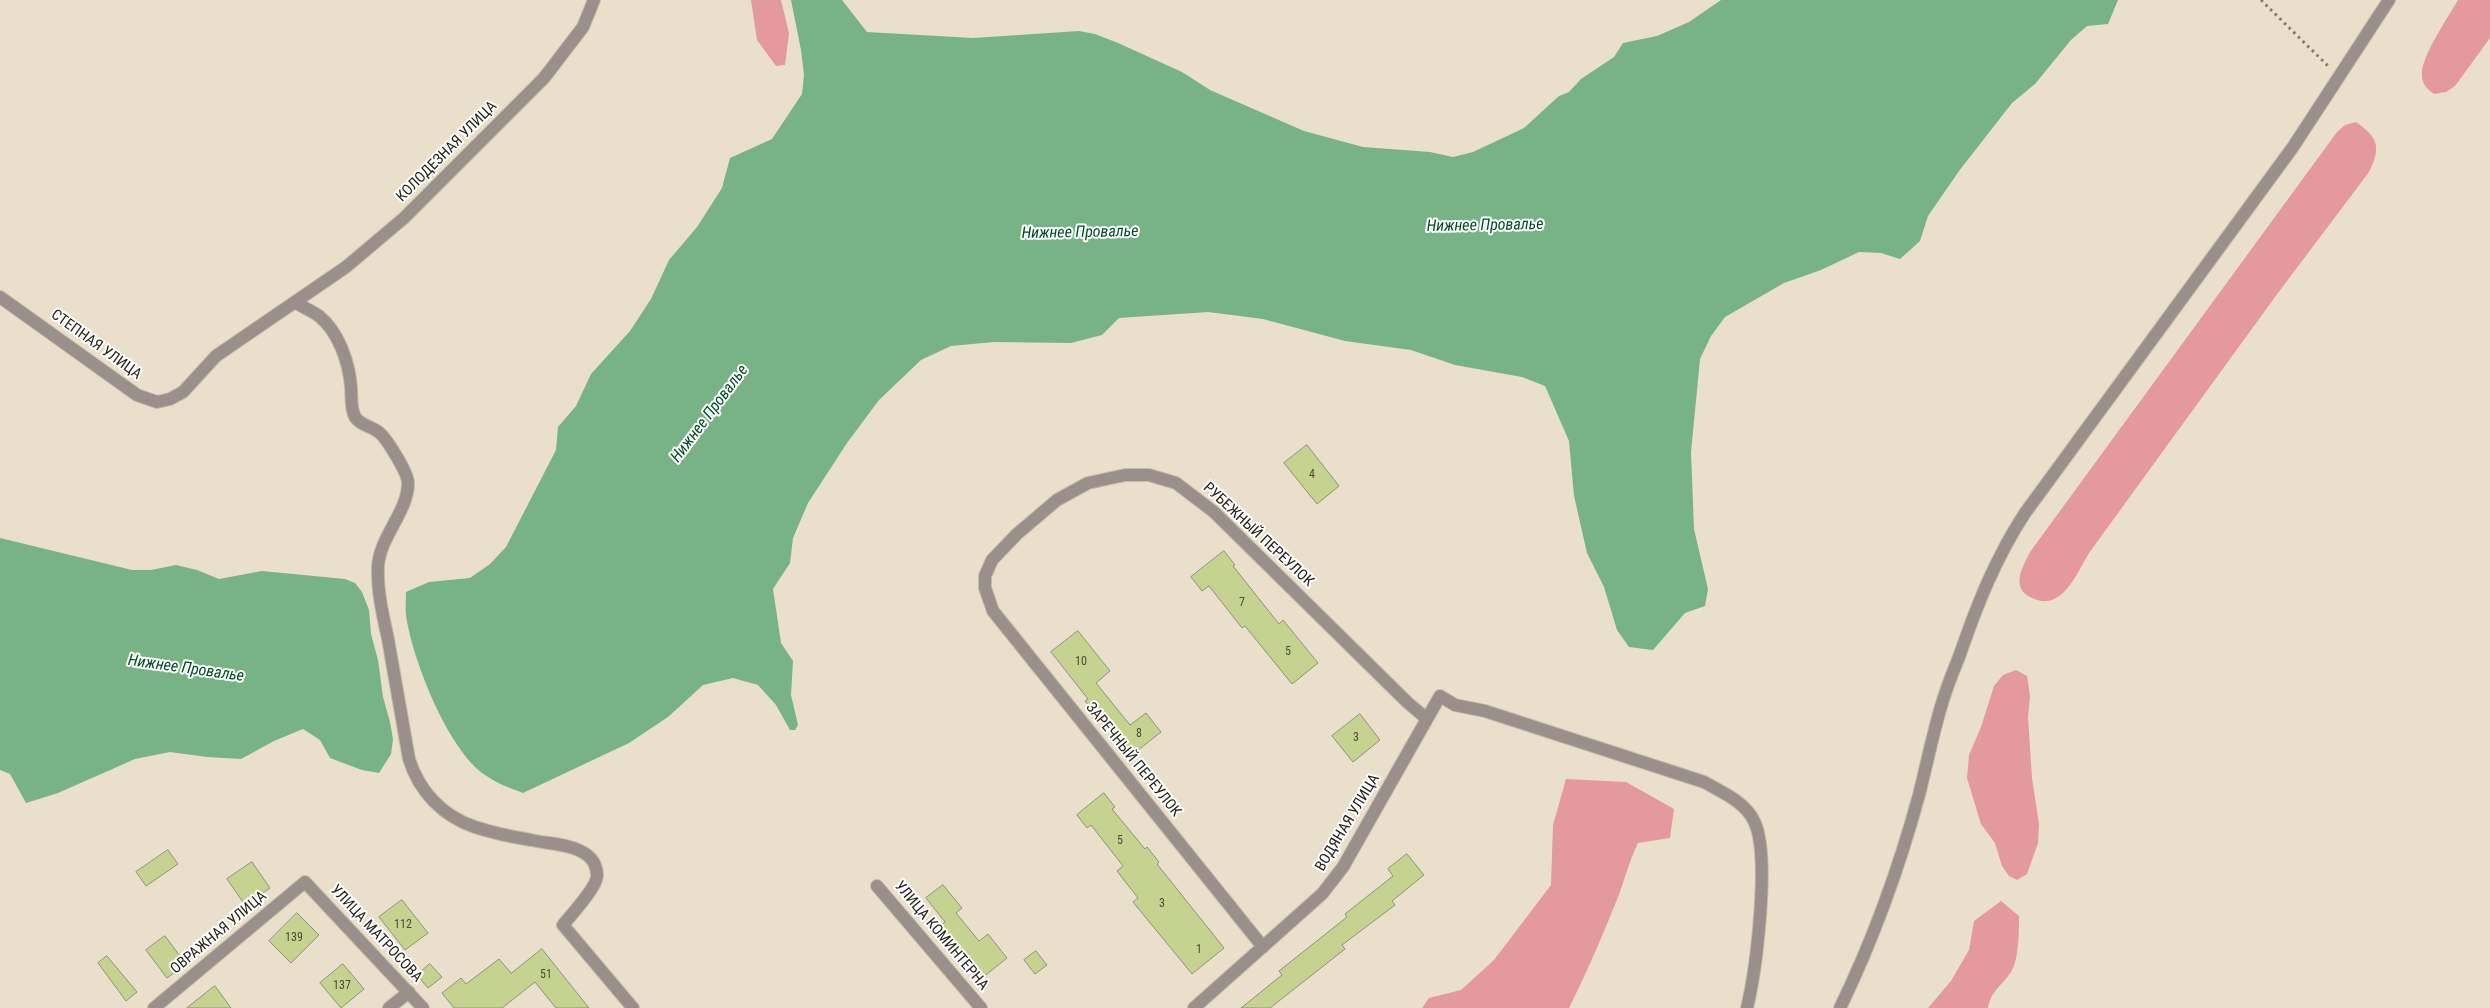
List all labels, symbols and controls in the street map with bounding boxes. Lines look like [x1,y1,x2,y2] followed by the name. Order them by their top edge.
[393,98,501,206] street label: КОЛОДЕЗНАЯ УЛИЦА
[1426,215,1544,237] water label: Нижнее Провалье
[1021,222,1139,244] water label: Нижнее Провалье
[47,306,145,384] street label: СТЕПНАЯ УЛИЦА
[667,362,753,466] water label: Нижнее Провалье
[1309,468,1315,482] house number: 4
[1199,479,1317,591] street label: РУБЕЖНЫЙ ПЕРЕУЛОК
[1239,596,1245,610] house number: 7
[1285,645,1291,659] house number: 5
[127,651,245,687] water label: Нижнее Провалье
[1075,655,1087,669] house number: 10
[1081,699,1185,821] street label: ЗАРЕЧНЫЙ ПЕРЕУЛОК
[1136,727,1142,741] house number: 8
[1353,731,1359,745] house number: 3
[1312,771,1384,875] street label: ВОДЯНАЯ УЛИЦА
[1117,834,1123,848] house number: 5
[890,878,992,994] street label: УЛИЦА КОМИНТЕРНА
[326,881,426,987] street label: УЛИЦА МАТРОСОВА
[167,888,271,978] street label: ОВРАЖНАЯ УЛИЦА
[1159,897,1165,911] house number: 3
[394,918,412,932] house number: 112
[285,931,303,945] house number: 139
[1196,943,1202,957] house number: 1
[540,968,552,982] house number: 51
[333,979,351,993] house number: 137

